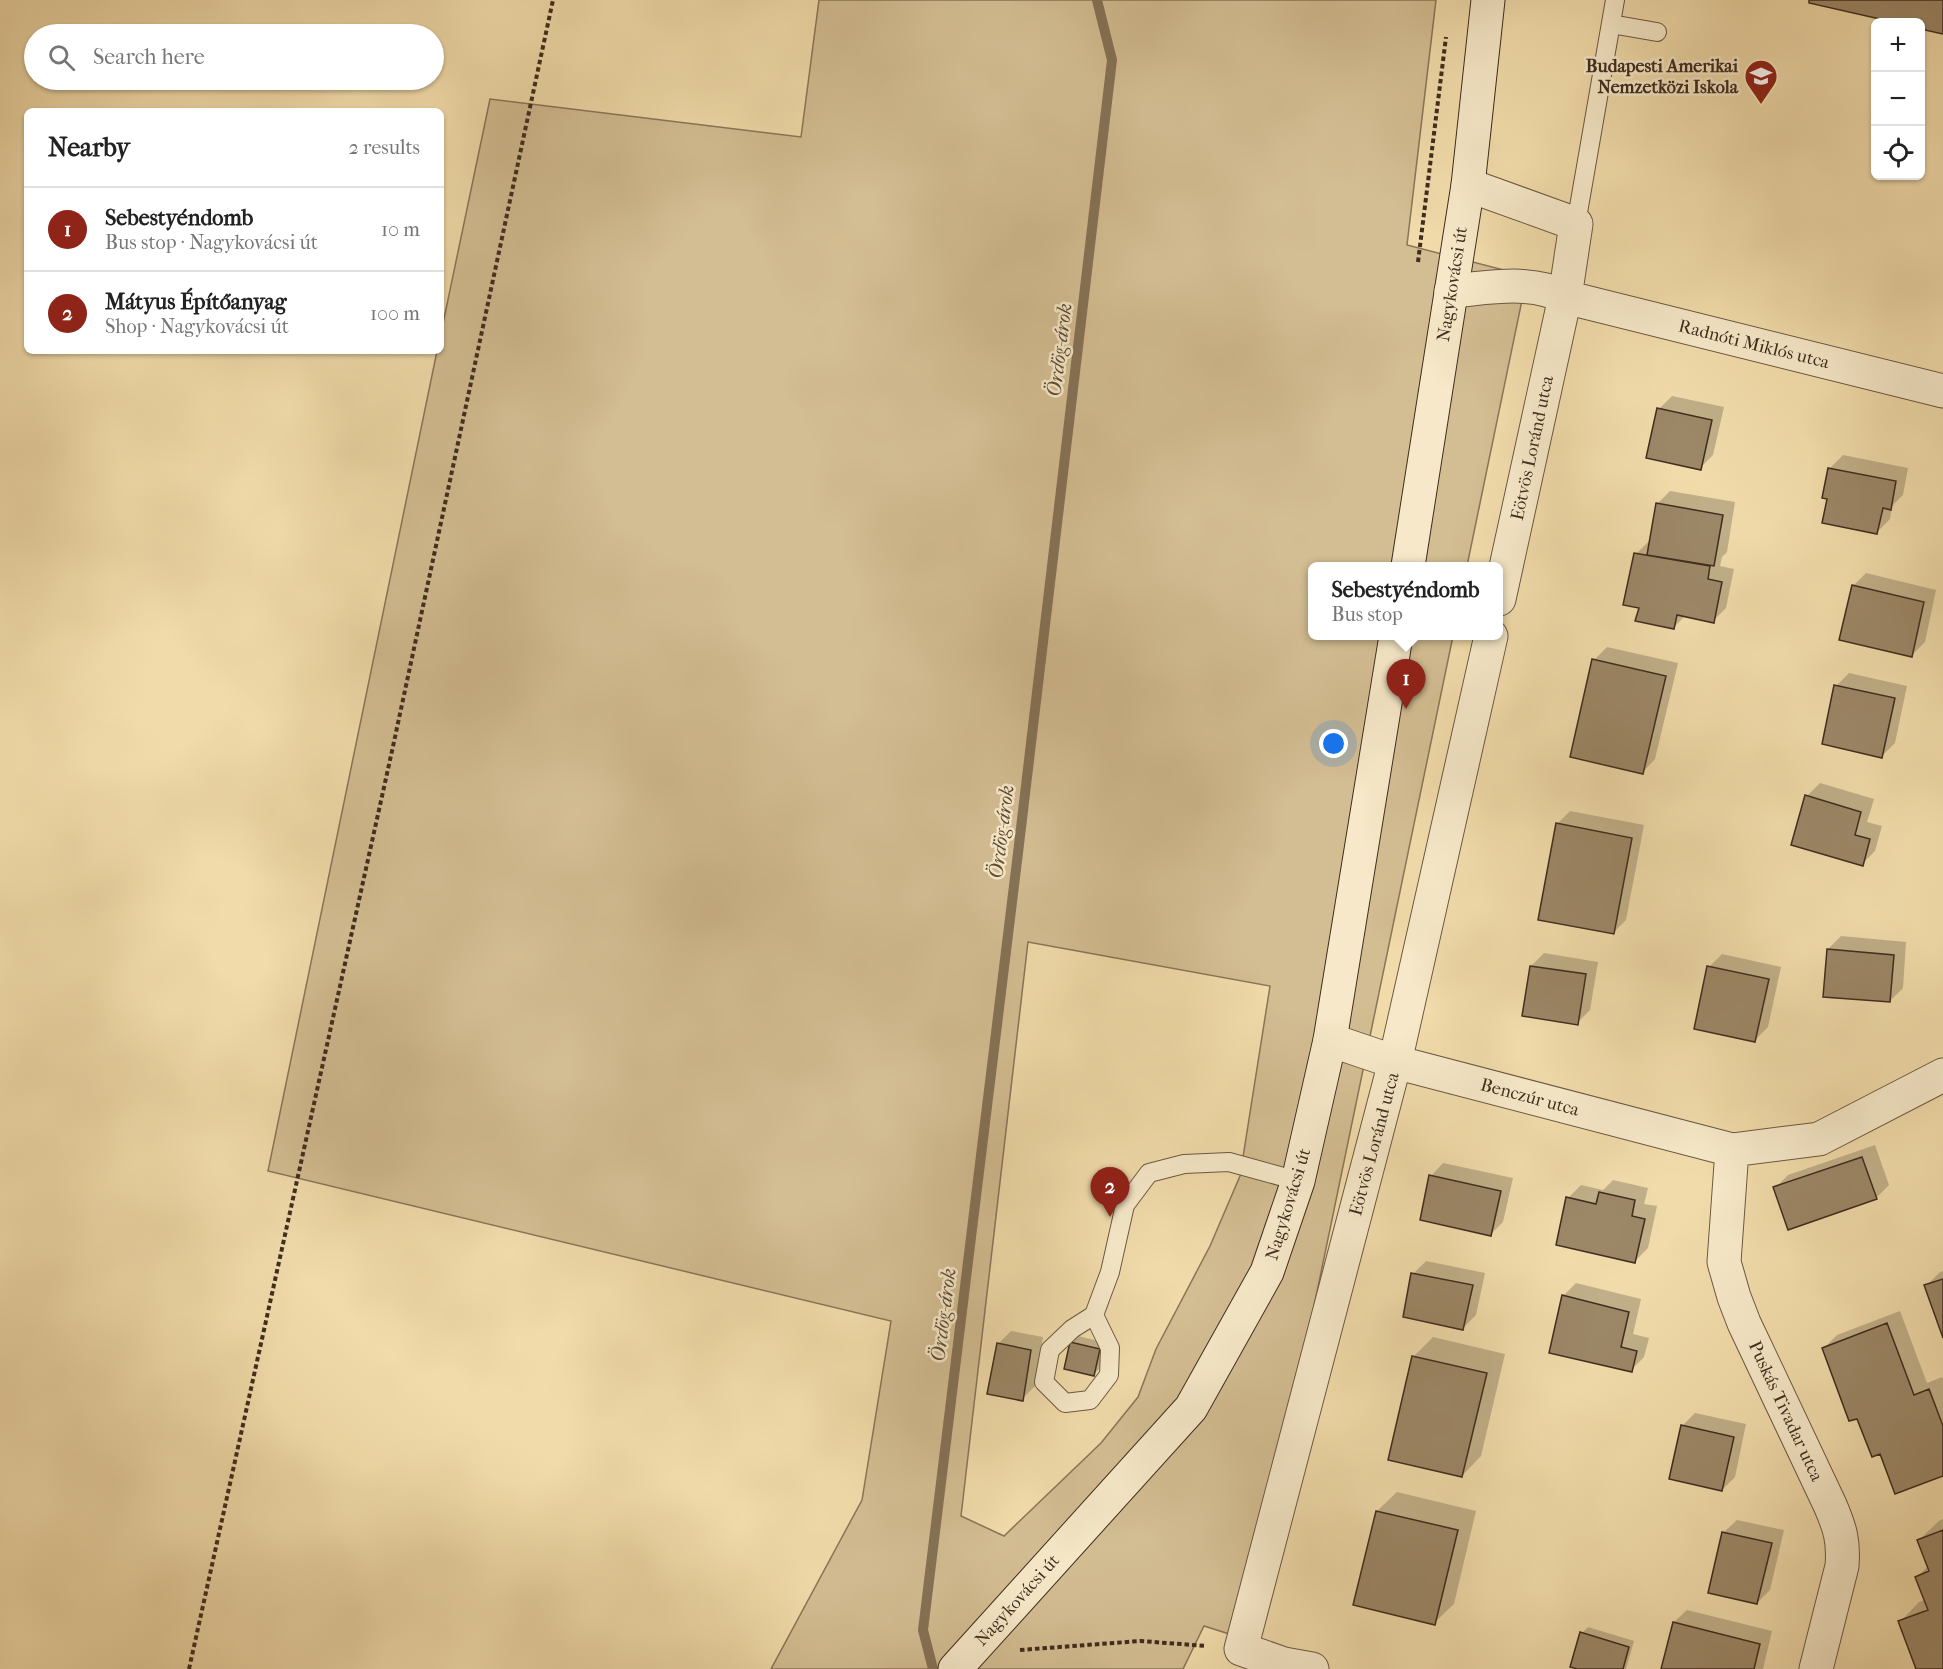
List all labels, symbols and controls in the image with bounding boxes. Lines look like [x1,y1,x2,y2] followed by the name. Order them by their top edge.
[1871,18,1925,180] map controls
[1871,18,1925,72] button: +
[24,24,444,90] search box
[45,41,78,74] icon: search
[93,44,205,70] text: Search here
[1586,56,1739,98] place label: Budapesti Amerikai Nemzetközi Iskola
[1743,58,1779,105] school or university icon: Budapesti Amerikai Nemzetközi Iskola
[1871,72,1925,126] button: −
[1871,126,1925,180] button: locate
[48,132,130,163] text: Nearby
[349,136,420,159] text: 2 results
[105,205,253,231] text: Sebestyéndomb
[64,218,71,241] text: 1
[381,218,420,241] text: 10 m
[1433,225,1472,343] street label: Nagykovácsi út
[105,231,318,254] text: Bus stop · Nagykovácsi út
[105,289,286,315] text: Mátyus Építőanyag
[62,302,73,325] text: 2
[370,302,420,325] text: 100 m
[1041,302,1077,398] water label: Ördög-árok
[105,315,289,338] text: Shop · Nagykovácsi út
[1676,316,1832,374] street label: Radnóti Miklós utca
[1507,373,1558,522] street label: Eötvös Loránd utca
[1308,562,1503,640] popup
[1331,577,1480,603] text: Sebestyéndomb
[1331,603,1403,626] text: Bus stop
[1386,660,1426,709] pin: 1
[1319,729,1348,758] your location
[983,784,1019,880] water label: Ördög-árok
[1345,1070,1404,1218] street label: Eötvös Loránd utca
[1478,1074,1582,1121] street label: Benczúr utca
[1261,1145,1316,1263] street label: Nagykovácsi út
[1090,1168,1130,1217] pin: 2
[925,1267,961,1363] water label: Ördög-árok
[1744,1338,1828,1485] street label: Puskás Tivadar utca
[971,1550,1064,1650] street label: Nagykovácsi út

